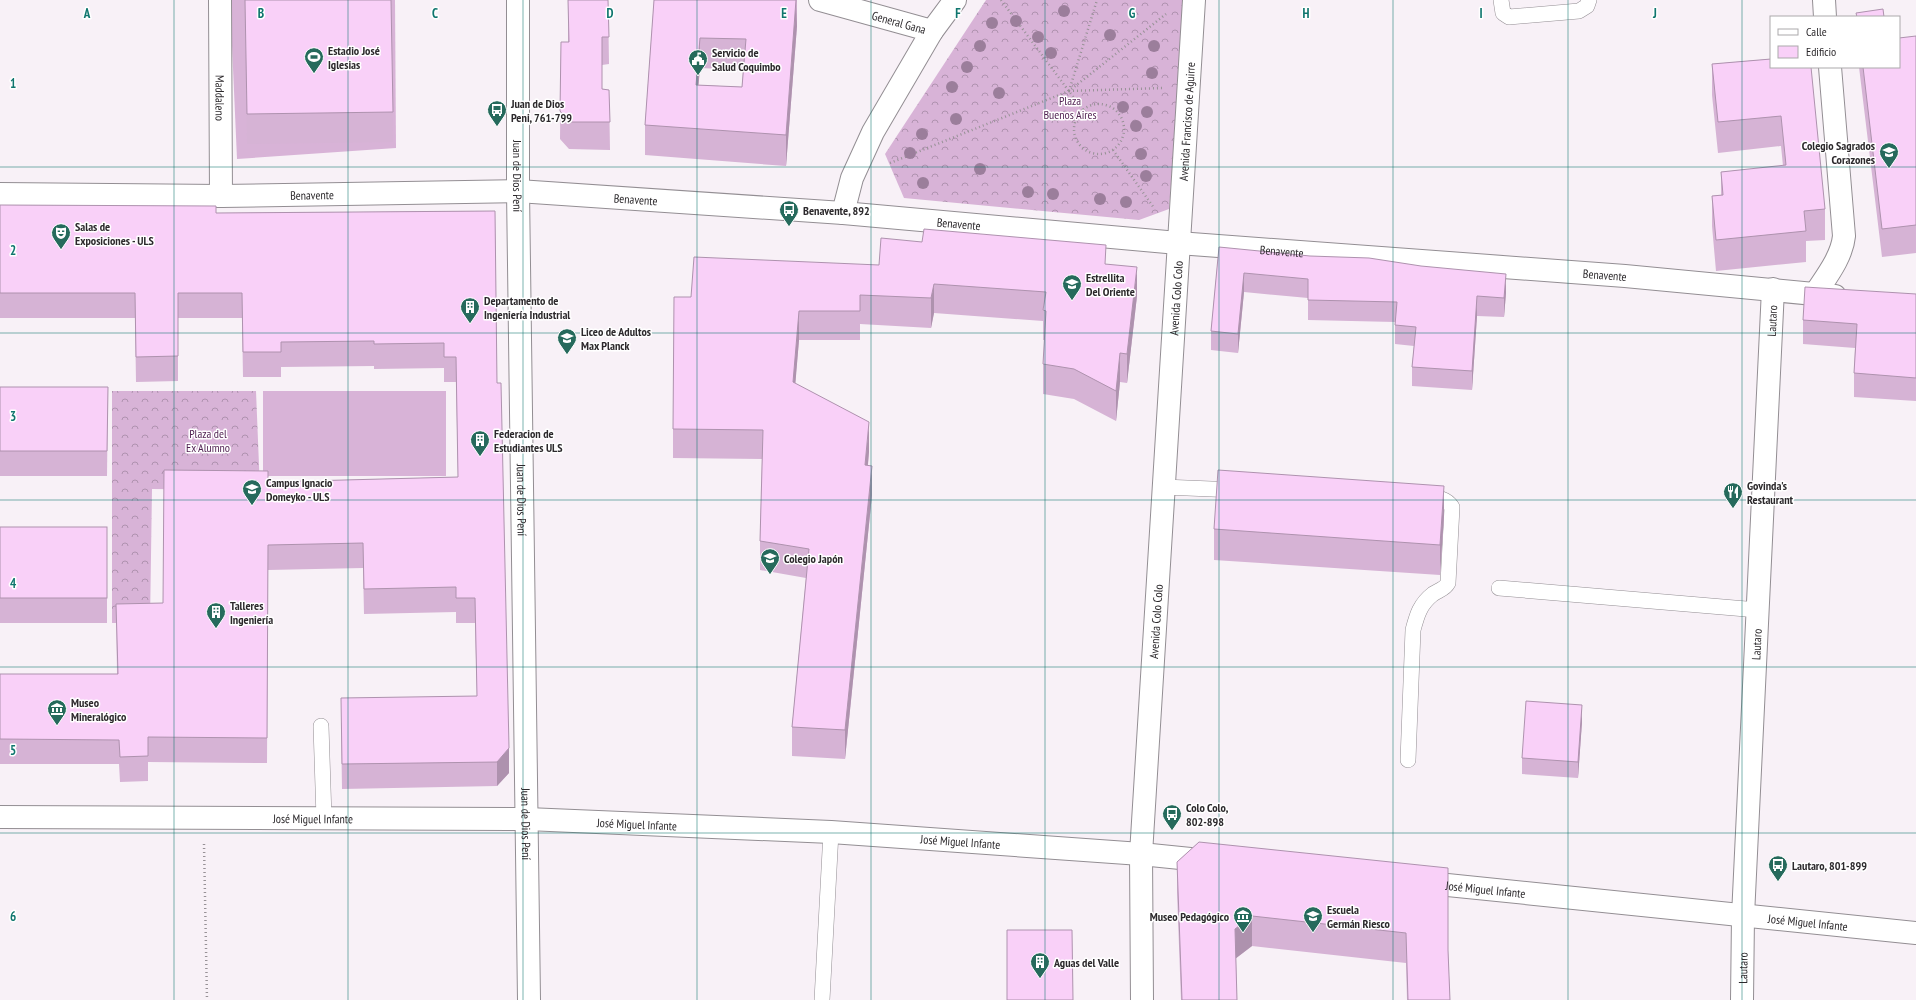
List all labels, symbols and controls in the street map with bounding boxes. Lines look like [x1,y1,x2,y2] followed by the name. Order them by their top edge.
[83,5,91,22] text: A
[258,5,264,22] text: B
[432,5,438,22] text: C
[607,5,614,22] text: D
[781,5,787,22] text: E
[955,5,961,22] text: F
[1129,5,1136,22] text: G
[1303,5,1310,22] text: H
[1479,5,1483,22] text: I
[1652,5,1657,22] text: J
[870,7,928,37] street label: General Gana
[1770,16,1900,68] legend
[1806,24,1827,39] text: Calle
[328,43,380,72] place label: Estadio José Iglesias
[1806,44,1836,59] text: Edificio
[712,45,781,74] place label: Servicio de Salud Coquimbo
[303,46,325,74] sports icon: Estadio José Iglesias
[687,48,709,76] public building icon: Servicio de Salud Coquimbo
[1175,62,1198,181] street label: Avenida Francisco de Aguirre
[10,75,16,92] text: 1
[213,75,228,121] street label: Maddaleno
[1043,93,1097,122] park label: Plaza Buenos Aires
[510,96,572,125] place label: Juan de Dios Peni, 761-799
[486,99,508,127] bus stop icon: Juan de Dios Peni, 761-799
[1802,138,1875,167] place label: Colegio Sagrados Corazones
[511,139,526,213] street label: Juan de Dios Pení
[1878,141,1900,169] school or university icon: Colegio Sagrados Corazones
[290,187,334,202] street label: Benavente
[613,190,658,208] street label: Benavente
[778,199,800,227] bus stop icon: Benavente, 892
[803,203,870,218] place label: Benavente, 892
[936,214,981,233] street label: Benavente
[75,219,154,248] place label: Salas de Exposiciones - ULS
[50,222,72,250] theatre icon: Salas de Exposiciones - ULS
[10,242,16,259] text: 2
[1259,242,1304,260] street label: Benavente
[1166,260,1185,336] street label: Avenida Colo Colo
[1582,265,1627,284] street label: Benavente
[1086,270,1135,299] place label: Estrellita Del Oriente
[1061,273,1083,301] school or university icon: Estrellita Del Oriente
[484,293,570,322] place label: Departamento de Ingeniería Industrial
[459,296,481,324] building icon: Departamento de Ingeniería Industrial
[1763,305,1780,337] street label: Lautaro
[581,324,651,353] place label: Liceo de Adultos Max Planck
[556,327,578,355] school or university icon: Liceo de Adultos Max Planck
[10,408,16,425] text: 3
[186,426,230,455] park label: Plaza del Ex Alumno
[494,426,562,455] place label: Federacion de Estudiantes ULS
[469,429,491,457] building icon: Federacion de Estudiantes ULS
[514,463,530,537] street label: Juan de Dios Pení
[266,475,333,504] place label: Campus Ignacio Domeyko - ULS
[241,478,263,506] school or university icon: Campus Ignacio Domeyko - ULS
[1747,478,1794,507] place label: Govinda's Restaurant
[1722,481,1744,509] restaurant icon: Govinda's Restaurant
[759,547,781,575] school or university icon: Colegio Japón
[784,551,843,566] place label: Colegio Japón
[10,575,17,592] text: 4
[1146,584,1165,659] street label: Avenida Colo Colo
[230,598,273,627] place label: Talleres Ingeniería
[205,601,227,629] building icon: Talleres Ingeniería
[1748,628,1764,660] street label: Lautaro
[71,695,127,724] place label: Museo Mineralógico
[46,698,68,726] museum icon: Museo Mineralógico
[10,742,16,759] text: 5
[519,787,535,861] street label: Juan de Dios Pení
[1186,800,1229,829] place label: Colo Colo, 802-898
[1161,803,1183,831] bus stop icon: Colo Colo, 802-898
[272,811,353,826] street label: José Miguel Infante
[596,814,677,833] street label: José Miguel Infante
[919,831,1001,852] street label: José Miguel Infante
[1767,854,1789,882] bus stop icon: Lautaro, 801-899
[1792,858,1867,873] place label: Lautaro, 801-899
[1444,877,1526,900] street label: José Miguel Infante
[1327,902,1391,931] place label: Escuela Germán Riesco
[1232,905,1254,933] museum icon: Museo Pedagógico
[1302,905,1324,933] school or university icon: Escuela Germán Riesco
[10,908,16,925] text: 6
[1150,909,1230,924] place label: Museo Pedagógico
[1766,910,1849,933] street label: José Miguel Infante
[1029,951,1051,979] building icon: Aguas del Valle
[1735,952,1750,984] street label: Lautaro
[1053,955,1119,970] place label: Aguas del Valle

